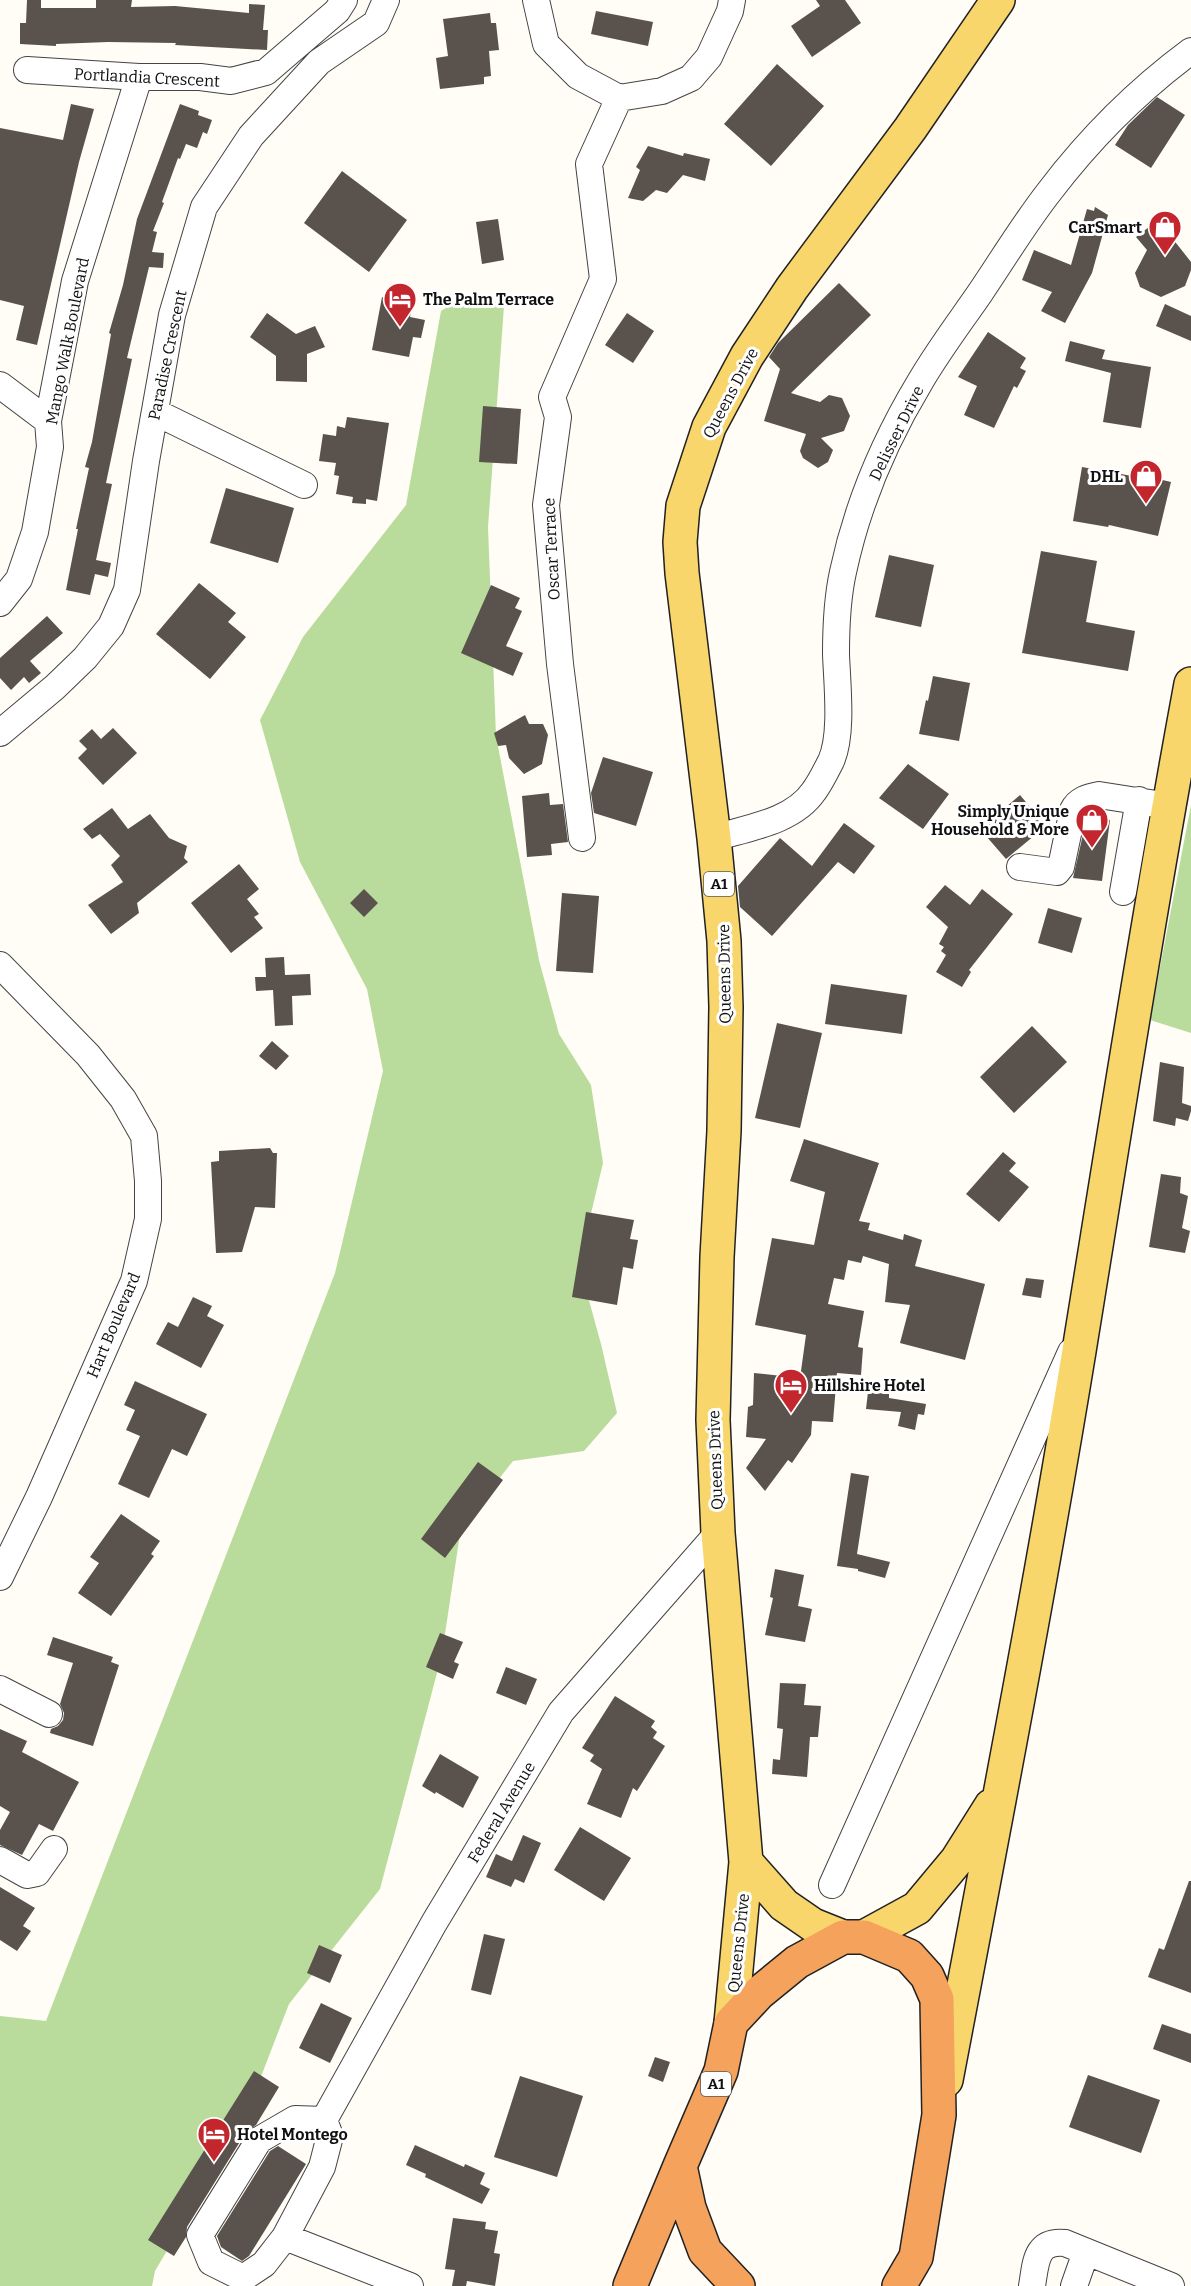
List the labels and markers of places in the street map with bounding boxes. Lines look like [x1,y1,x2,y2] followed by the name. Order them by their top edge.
[1147,209,1183,256] shop icon: CarSmart
[1068,218,1143,237] place label: CarSmart
[382,281,418,328] hotel icon: The Palm Terrace
[423,290,554,309] place label: The Palm Terrace
[1128,458,1164,505] shop icon: DHL
[1090,467,1123,486] place label: DHL
[931,802,1069,839] place label: Simply Unique Household & More
[1074,802,1110,849] shop icon: Simply Unique Household & More
[773,1367,809,1414] hotel icon: Hillshire Hotel
[814,1376,925,1395] place label: Hillshire Hotel
[196,2116,232,2163] hotel icon: Hotel Montego
[237,2125,348,2144] place label: Hotel Montego

